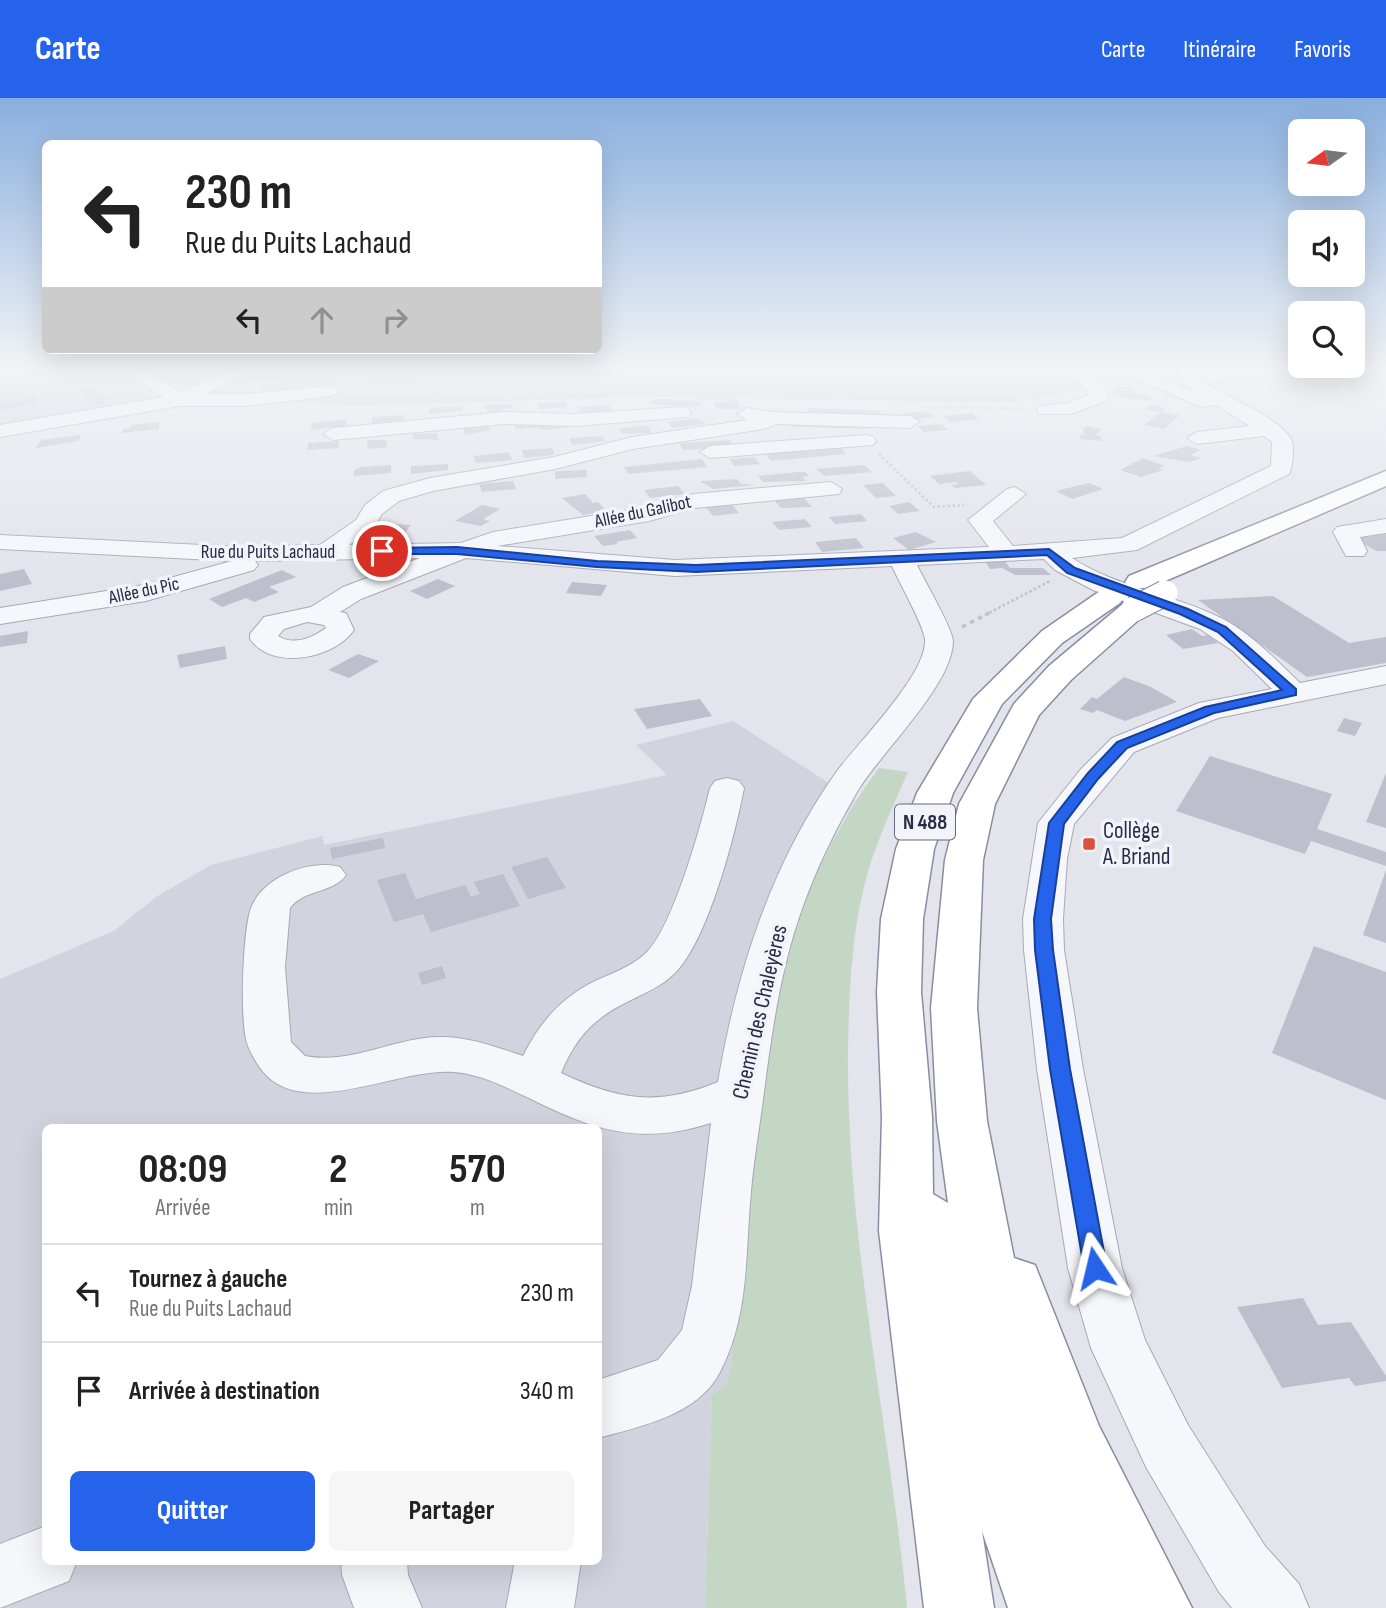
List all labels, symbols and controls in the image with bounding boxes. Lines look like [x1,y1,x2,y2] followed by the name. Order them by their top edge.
[35,29,101,69] text: Carte
[1101,35,1145,64] text: Carte
[1183,35,1256,64] text: Itinéraire
[1294,35,1351,64] text: Favoris
[1288,119,1365,196] north arrow
[1288,119,1365,378] map controls
[185,164,292,223] text: 230 m
[70,168,161,259] icon: left
[1288,210,1365,287] button: sound
[185,224,412,263] text: Rue du Puits Lachaud
[230,301,268,339] icon: left
[303,301,341,339] icon: ahead
[376,301,414,339] icon: right
[1288,301,1365,378] button: search
[592,490,694,534] street label: Allée du Galibot
[352,521,412,581] pin
[363,532,401,570] icon: arrive
[201,541,335,564] street label: Rue du Puits Lachaud
[106,572,182,610] street label: Allée du Pic
[895,804,955,840] road number: N 488
[1102,817,1170,871] place label: Collège A. Briand
[1081,836,1097,852] marker: Collège A. Briand
[726,922,794,1102] street label: Chemin des Chaleyères
[138,1144,228,1195] text: 08:09
[329,1144,348,1195] text: 2
[449,1144,506,1195] text: 570
[155,1194,210,1222] text: Arrivée
[324,1194,353,1222] text: min
[470,1194,485,1222] text: m
[1058,1231,1132,1305] position arrow
[129,1264,287,1295] text: Tournez à gauche
[70,1274,108,1312] icon: left
[520,1278,574,1309] text: 230 m
[129,1295,292,1323] text: Rue du Puits Lachaud
[70,1372,108,1410] icon: arrive
[129,1376,320,1407] text: Arrivée à destination
[520,1376,574,1407] text: 340 m
[70,1471,315,1551] button: Quitter
[329,1471,574,1551] button: Partager

